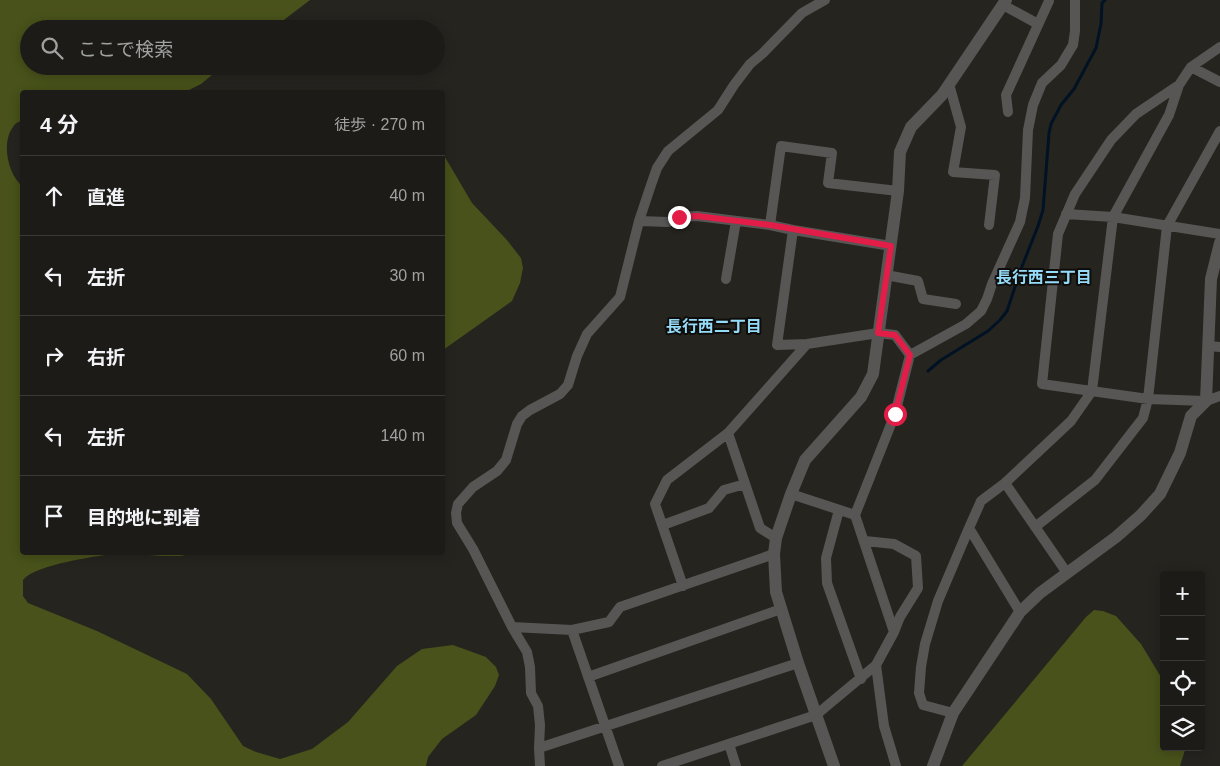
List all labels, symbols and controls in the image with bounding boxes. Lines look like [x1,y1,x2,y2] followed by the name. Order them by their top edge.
[20,20,445,75] search box
[38,34,66,62] icon: search
[78,39,173,60] text: ここで検索
[40,113,79,136] text: 4 分
[334,116,425,133] text: 徒歩 · 270 m
[40,182,68,210] icon: ahead
[87,187,125,208] text: 直進
[389,187,425,204] text: 40 m
[668,206,691,229] route end
[40,262,68,290] icon: left
[87,267,125,288] text: 左折
[389,267,425,284] text: 30 m
[996,269,1092,286] district label: 長行西三丁目
[666,318,762,335] district label: 長行西二丁目
[40,342,68,370] icon: right
[87,347,125,368] text: 右折
[389,347,425,364] text: 60 m
[884,403,907,426] route start
[40,422,68,450] icon: left
[87,427,125,448] text: 左折
[381,427,425,444] text: 140 m
[40,502,68,530] icon: arrive
[87,507,201,528] text: 目的地に到着
[1160,571,1205,751] map controls
[1160,571,1205,616] button: +
[1160,616,1205,661] button: −
[1160,661,1205,706] button: locate
[1160,706,1205,751] button: layers

